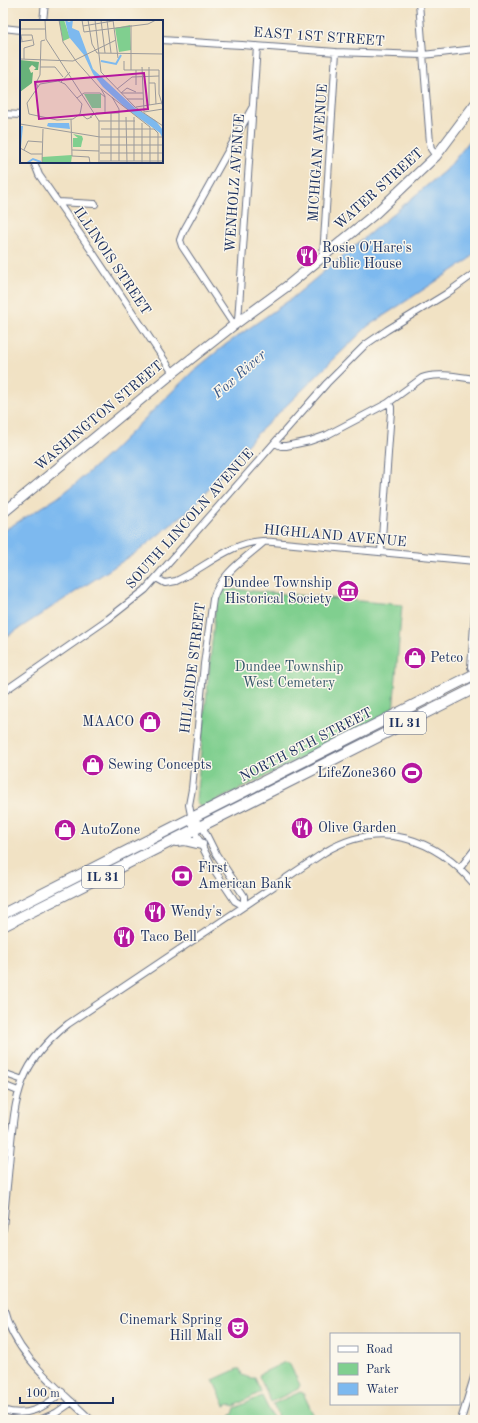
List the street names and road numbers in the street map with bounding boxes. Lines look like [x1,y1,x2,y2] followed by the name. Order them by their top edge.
[253,25,385,49] street label: EAST 1ST STREET
[306,83,330,223] street label: MICHIGAN AVENUE
[223,113,247,253] street label: WENHOLZ AVENUE
[332,146,426,232] street label: WATER STREET
[71,205,153,317] street label: ILLINOIS STREET
[32,358,166,474] street label: WASHINGTON STREET
[124,446,256,592] street label: SOUTH LINCOLN AVENUE
[263,523,407,549] street label: HIGHLAND AVENUE
[178,602,208,734] street label: HILLSIDE STREET
[237,705,375,785] street label: NORTH 8TH STREET
[384,712,426,734] road number: IL 31
[82,866,124,888] road number: IL 31

